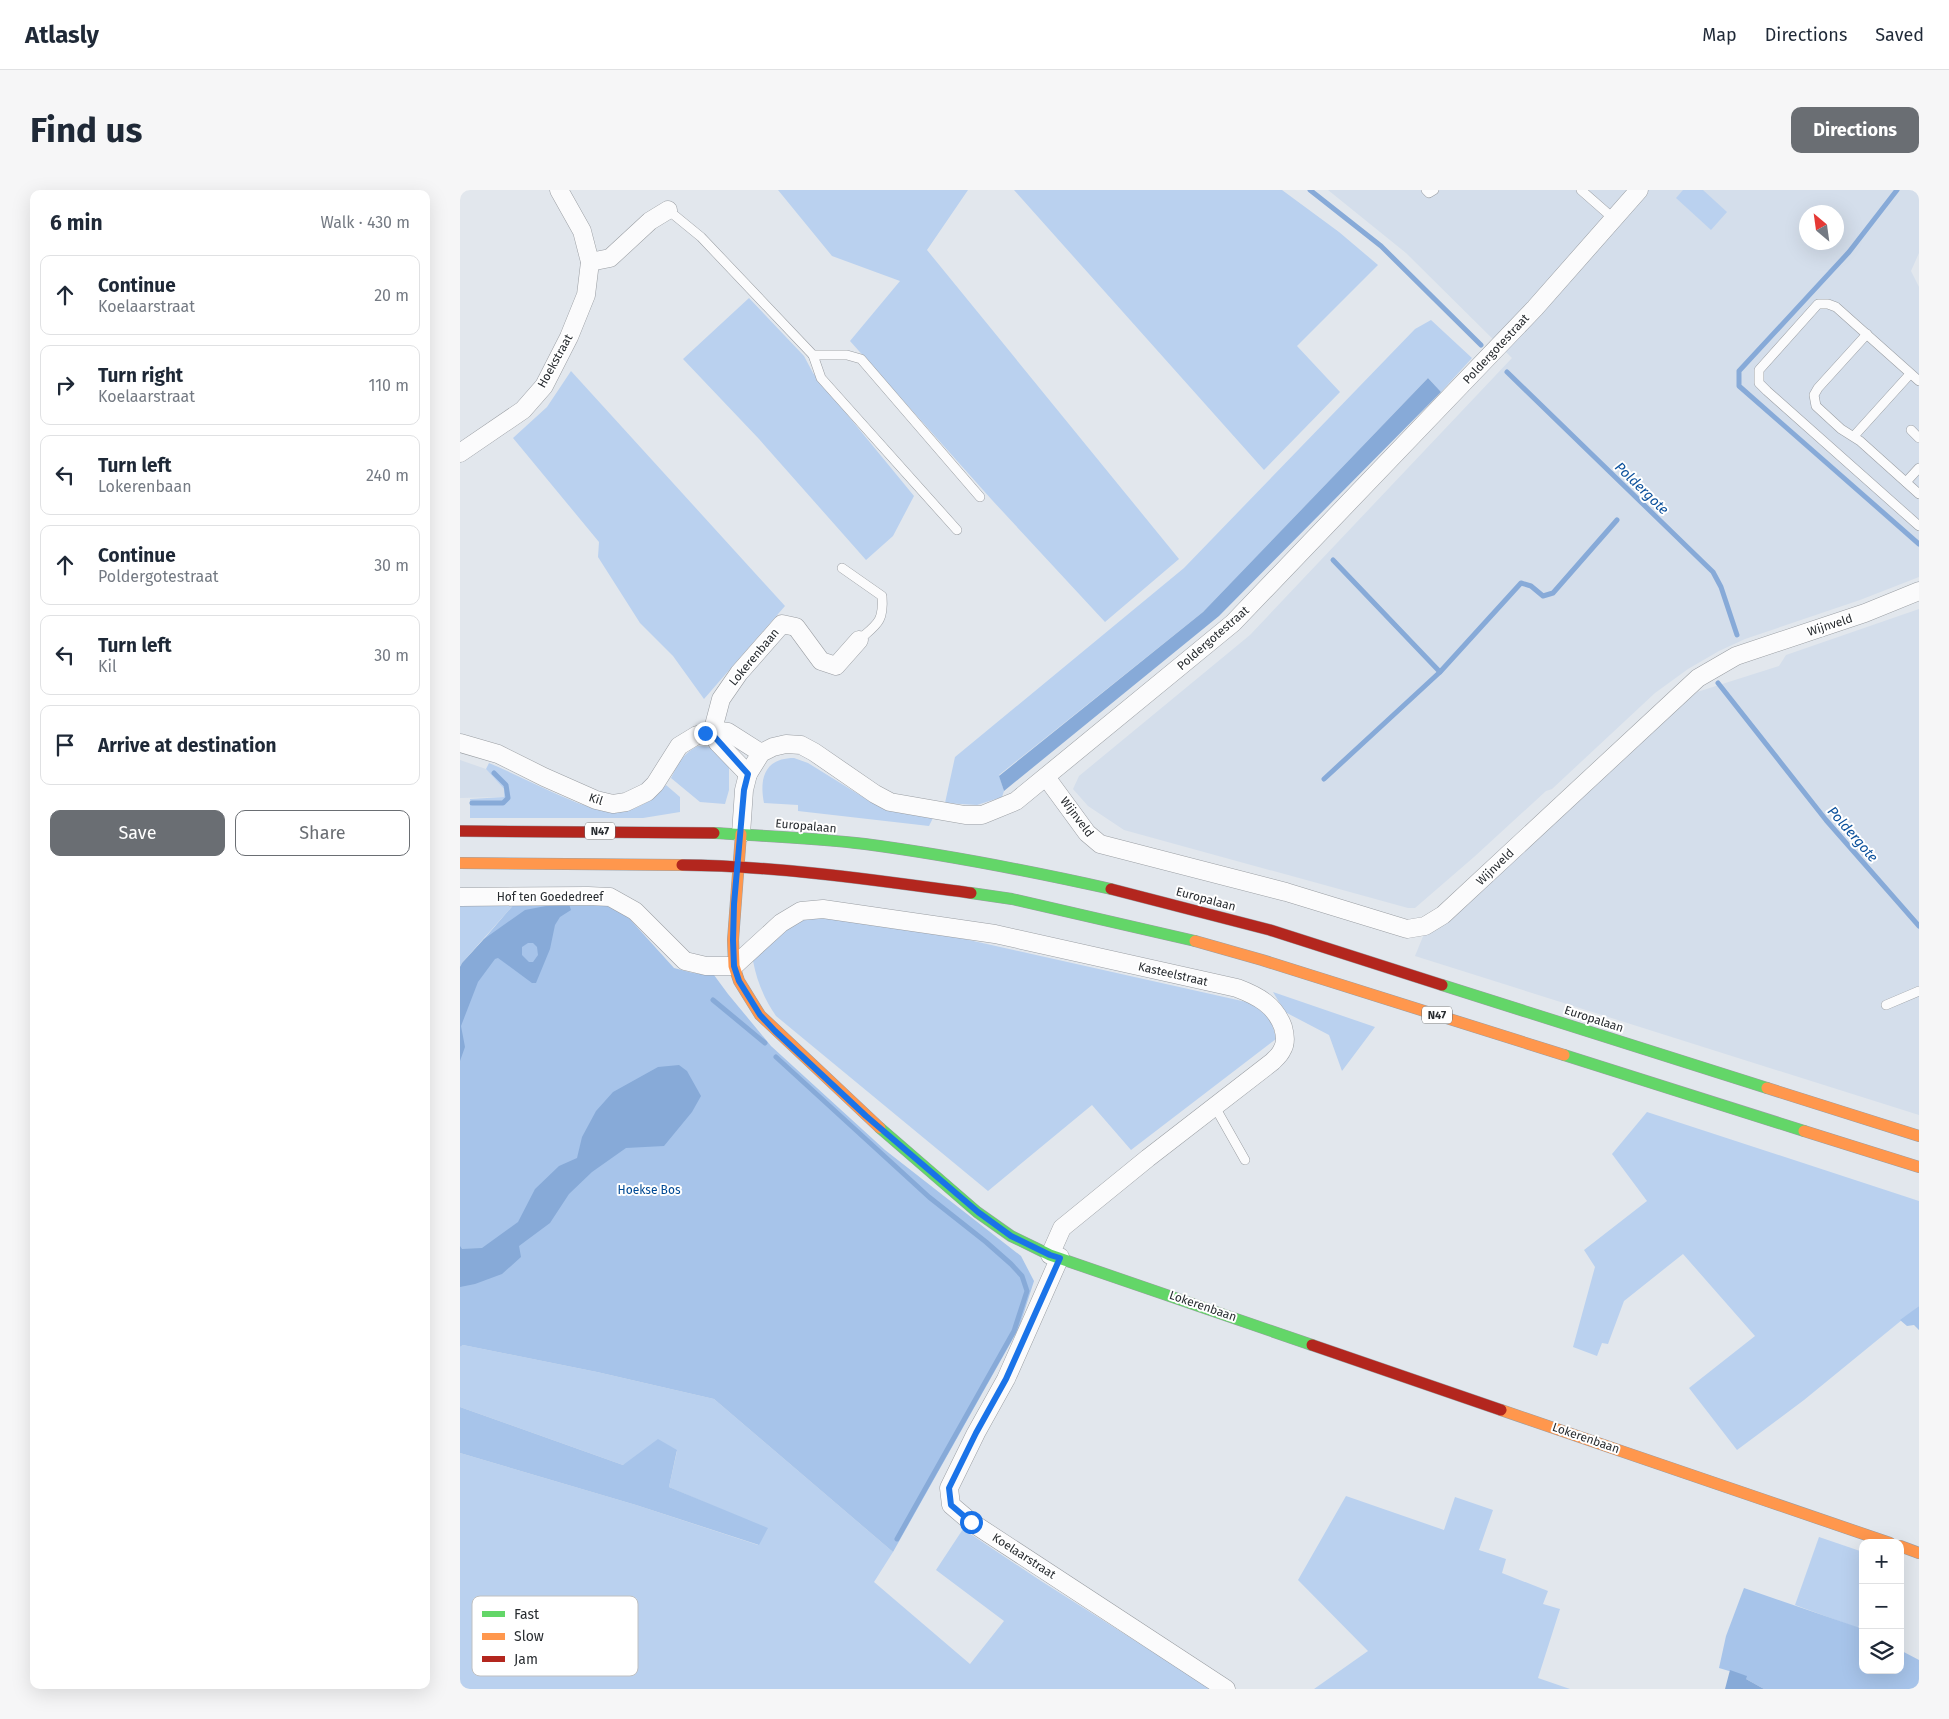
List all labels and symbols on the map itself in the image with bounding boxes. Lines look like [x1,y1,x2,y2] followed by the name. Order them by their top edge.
[1799,205,1844,250] north arrow
[1460,311,1532,387] street label: Poldergotestraat
[535,331,576,390] street label: Hoekstraat
[1611,459,1672,518] water label: Poldergote
[1174,603,1252,673] street label: Poldergotestraat
[1806,611,1854,639] street label: Wijnveld
[726,626,782,688] street label: Lokerenbaan
[694,722,717,745] route end
[587,790,605,808] street label: Kil
[1057,794,1097,840] street label: Wijnveld
[1824,803,1881,866] water label: Poldergote
[775,816,837,836] street label: Europalaan
[585,822,615,839] road number: N47
[1473,846,1517,888] street label: Wijnveld
[1175,884,1237,914] street label: Europalaan
[497,890,604,904] street label: Hof ten Goededreef
[1137,959,1210,989] street label: Kasteelstraat
[1563,1003,1625,1035] street label: Europalaan
[1422,1006,1452,1024] road number: N47
[617,1183,681,1197] park label: Hoekse Bos
[1168,1288,1238,1324] street label: Lokerenbaan
[1551,1420,1621,1456] street label: Lokerenbaan
[960,1511,983,1534] route start
[990,1530,1059,1582] street label: Koelaarstraat
[472,1596,638,1676] legend
[514,1606,540,1623] text: Fast
[514,1628,544,1645] text: Slow
[514,1651,538,1668] text: Jam

